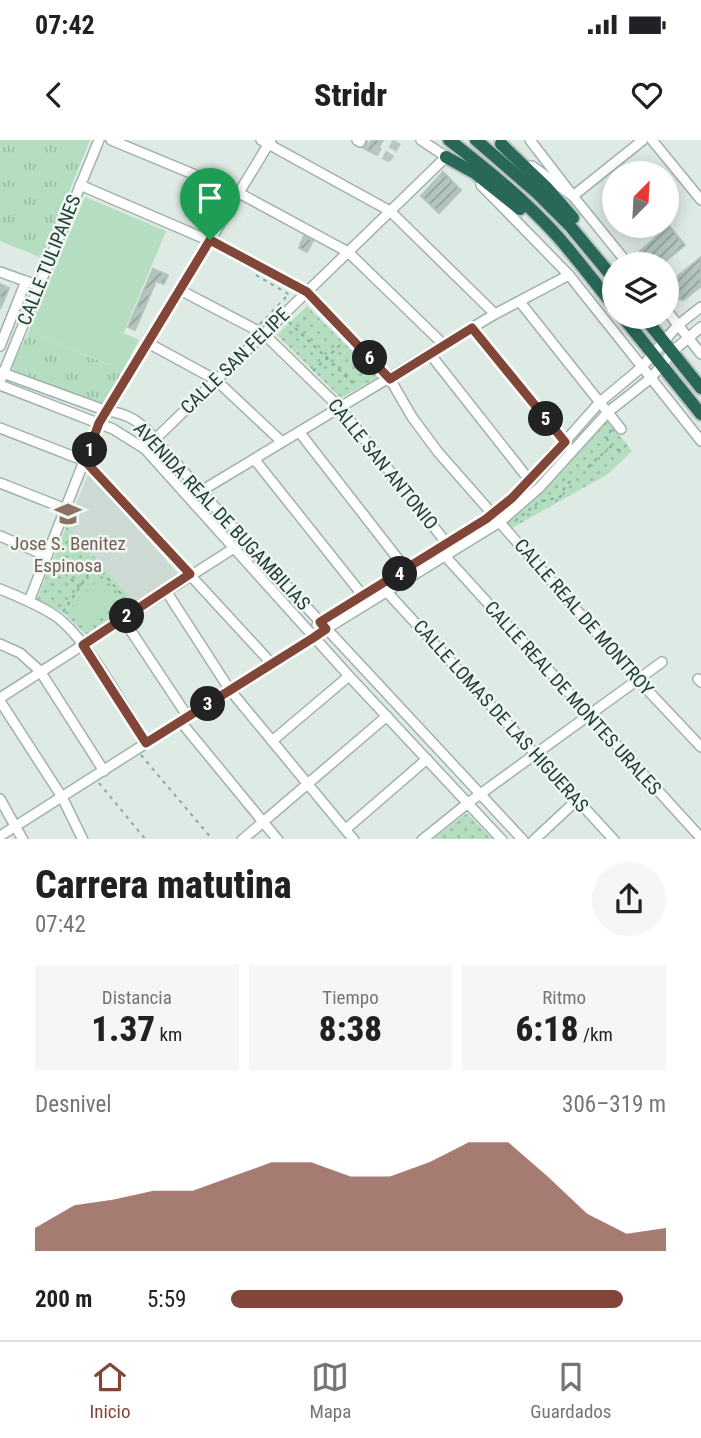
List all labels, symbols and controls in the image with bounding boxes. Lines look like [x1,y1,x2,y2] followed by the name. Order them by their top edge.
[35,10,95,40] text: 07:42
[35,76,73,114] icon: back
[314,76,387,114] text: Stridr
[628,76,666,114] icon: heart
[602,161,679,238] north arrow
[602,161,679,329] map controls
[180,168,240,240] pin
[191,179,229,217] icon: arrive
[12,191,86,329] street label: CALLE TULIPANES
[602,252,679,329] button: layers
[176,303,294,419] street label: CALLE SAN FELIPE
[352,340,388,375] pin: 6
[365,346,374,369] text: 6
[323,394,443,534] street label: CALLE SAN ANTONIO
[528,402,564,436] pin: 5
[541,407,550,430] text: 5
[129,417,315,615] street label: AVENIDA REAL DE BUGAMBILIAS
[72,432,108,468] pin: 1
[85,438,94,461] text: 1
[53,499,83,529] school or university icon: Jose S. Benitez Espinosa
[10,532,126,577] place label: Jose S. Benitez Espinosa
[510,534,658,700] street label: CALLE REAL DE MONTROY
[382,556,418,592] pin: 4
[395,562,404,585] text: 4
[480,596,666,800] street label: CALLE REAL DE MONTES URALES
[110,598,144,634] pin: 2
[122,604,131,627] text: 2
[408,615,594,817] street label: CALLE LOMAS DE LAS HIGUERAS
[190,686,226,722] pin: 3
[203,692,212,715] text: 3
[592,862,666,936] button: share
[35,863,292,907] text: Carrera matutina
[35,911,86,938] text: 07:42
[102,986,172,1009] text: Distancia
[322,986,379,1009] text: Tiempo
[542,986,586,1009] text: Ritmo
[91,1009,155,1050] text: 1.37
[319,1009,382,1050] text: 8:38
[515,1009,579,1050] text: 6:18
[155,1023,182,1046] text: km
[579,1023,613,1046] text: /km
[35,1091,112,1118] text: Desnivel
[562,1091,666,1118] text: 306–319 m
[35,1286,92,1313] text: 200 m
[147,1286,186,1313] text: 5:59
[89,1358,130,1423] tab: Inicio
[309,1358,351,1423] tab: Mapa
[530,1358,612,1423] tab: Guardados

